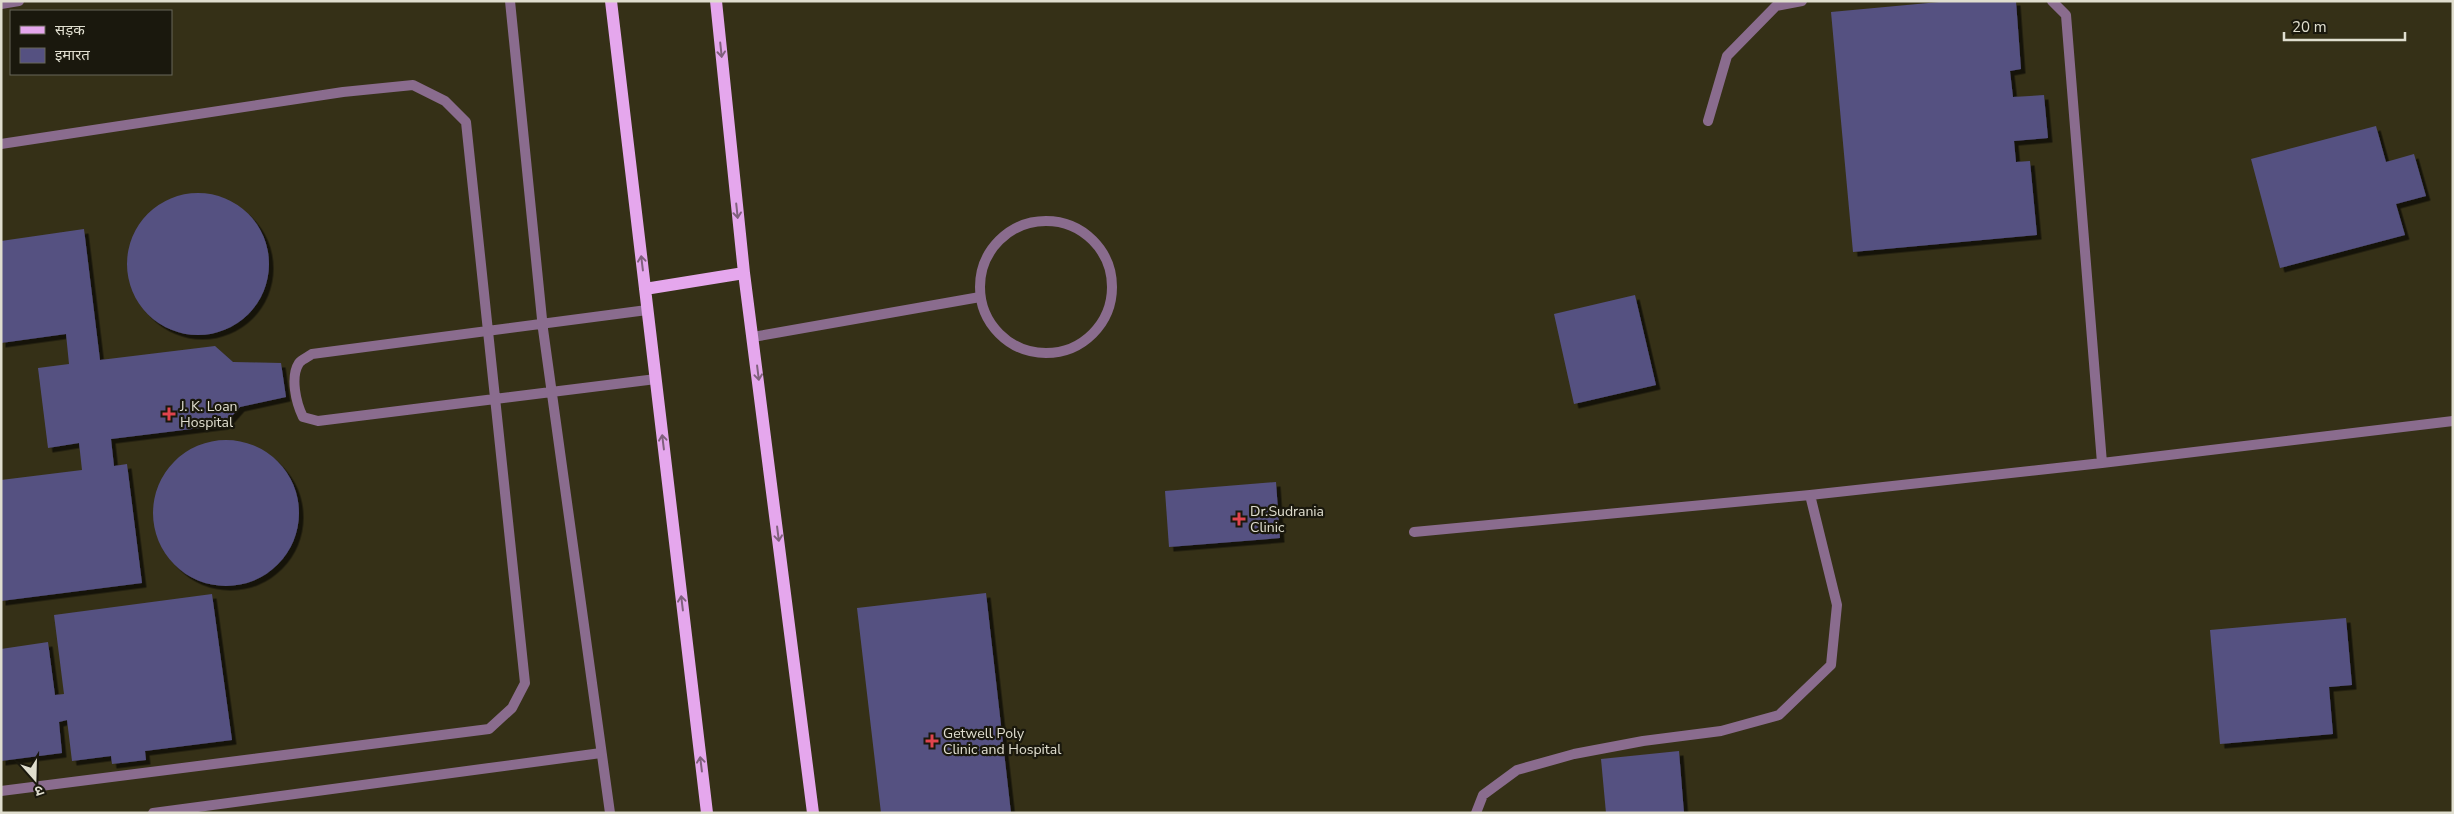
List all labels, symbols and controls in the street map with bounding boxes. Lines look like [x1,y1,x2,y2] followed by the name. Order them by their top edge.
[10,10,172,75] legend
[2284,10,2405,42] scale bar
[2292,17,2327,37] text: 20 m
[55,20,85,40] text: सड़क
[716,41,726,57] one-way arrow
[55,45,90,65] text: इमारत
[733,203,742,219] one-way arrow
[637,255,647,271] one-way arrow
[753,364,763,380] one-way arrow
[179,397,238,432] place label: J. K. Loan Hospital
[162,407,176,421] marker: J. K. Loan Hospital
[658,434,668,450] one-way arrow
[1250,502,1324,537] place label: Dr.Sudrania Clinic
[1232,512,1246,526] marker: Dr.Sudrania Clinic
[773,526,783,542] one-way arrow
[677,595,687,611] one-way arrow
[943,724,1062,759] place label: Getwell Poly Clinic and Hospital
[925,734,939,748] marker: Getwell Poly Clinic and Hospital
[10,754,60,804] north arrow
[696,757,706,773] one-way arrow
[31,780,46,801] text: उ

